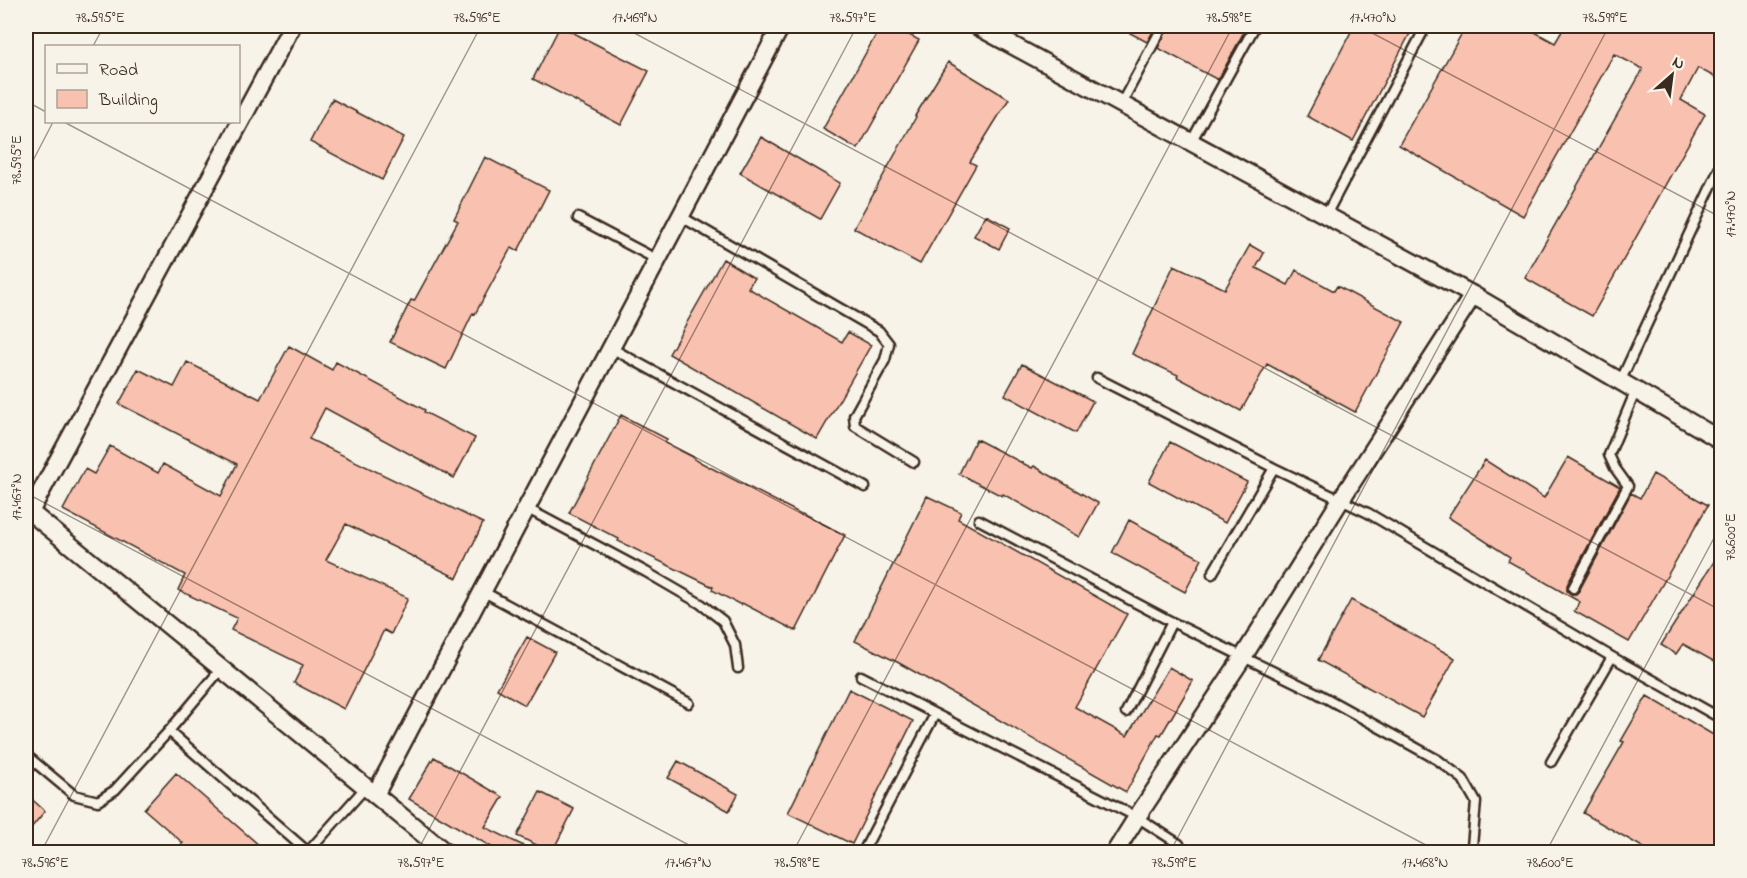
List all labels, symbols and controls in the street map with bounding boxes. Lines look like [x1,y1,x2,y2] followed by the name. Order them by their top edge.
[75,7,125,29] text: 78.595°E
[453,7,501,29] text: 78.596°E
[612,7,658,29] text: 17.469°N
[829,7,877,29] text: 78.597°E
[1206,7,1252,29] text: 78.598°E
[1350,7,1397,29] text: 17.470°N
[1582,7,1628,29] text: 78.599°E
[45,45,240,123] legend
[1642,45,1702,105] north arrow
[1668,50,1689,77] text: N
[99,58,138,84] text: Road
[98,88,158,115] text: Building
[6,135,28,185] text: 78.595°E
[1720,191,1742,238] text: 17.470°N
[6,473,28,521] text: 17.467°N
[1720,513,1742,561] text: 78.600°E
[21,852,69,874] text: 78.596°E
[397,852,445,874] text: 78.597°E
[664,852,712,874] text: 17.467°N
[774,852,820,874] text: 78.598°E
[1151,852,1197,874] text: 78.599°E
[1402,852,1448,874] text: 17.468°N
[1526,852,1574,874] text: 78.600°E

